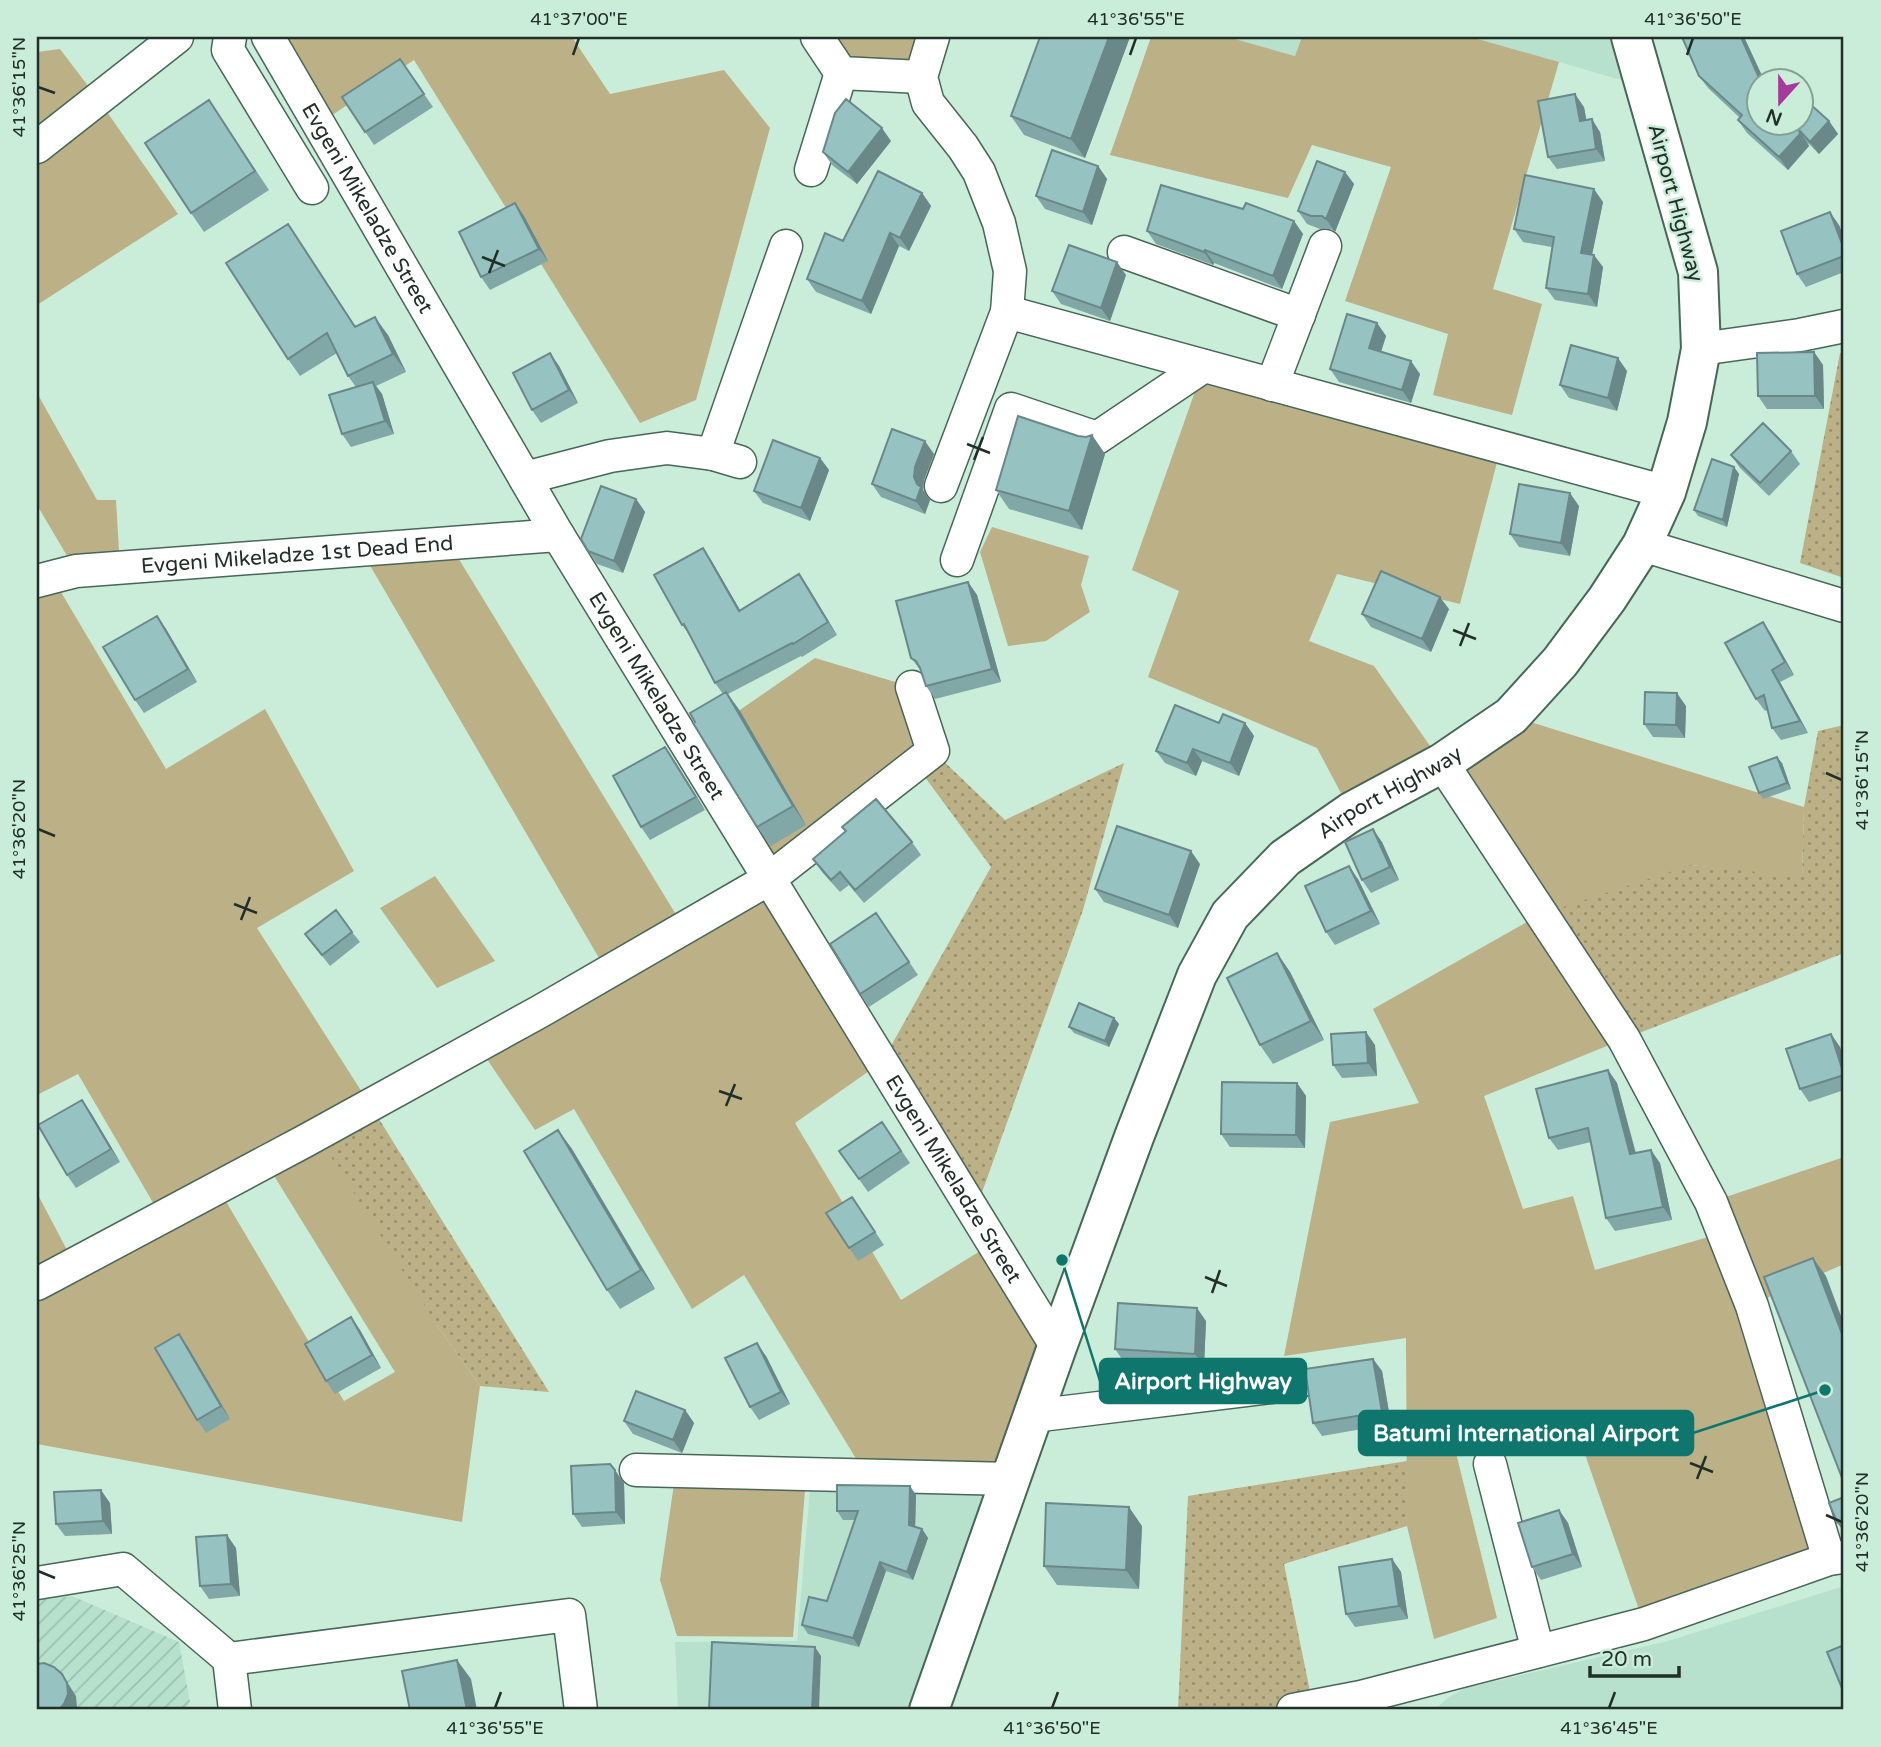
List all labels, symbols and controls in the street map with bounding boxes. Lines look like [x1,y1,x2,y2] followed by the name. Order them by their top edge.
[530,8,628,30] text: 41°37'00"E
[1087,8,1185,30] text: 41°36'55"E
[1644,8,1742,30] text: 41°36'50"E
[8,37,30,137] text: 41°36'15"N
[1744,66,1814,136] north arrow
[296,99,438,318] street label: Evgeni Mikeladze Street
[1763,104,1785,130] text: N
[1642,121,1709,285] street label: Airport Highway
[140,531,454,579] street label: Evgeni Mikeladze 1st Dead End
[583,588,730,805] street label: Evgeni Mikeladze Street
[1851,730,1873,830] text: 41°36'15"N
[1313,741,1467,844] street label: Airport Highway
[8,779,30,879] text: 41°36'20"N
[880,1071,1027,1288] street label: Evgeni Mikeladze Street
[1100,1359,1306,1403] callout: Airport Highway
[1114,1368,1293,1396] text: Airport Highway
[1359,1411,1693,1455] callout: Batumi International Airport
[1373,1420,1679,1448] text: Batumi International Airport
[1851,1472,1873,1572] text: 41°36'20"N
[8,1521,30,1621] text: 41°36'25"N
[1590,1635,1680,1679] scale bar
[1601,1647,1652,1672] text: 20 m
[446,1717,544,1739] text: 41°36'55"E
[1003,1717,1101,1739] text: 41°36'50"E
[1560,1717,1658,1739] text: 41°36'45"E

